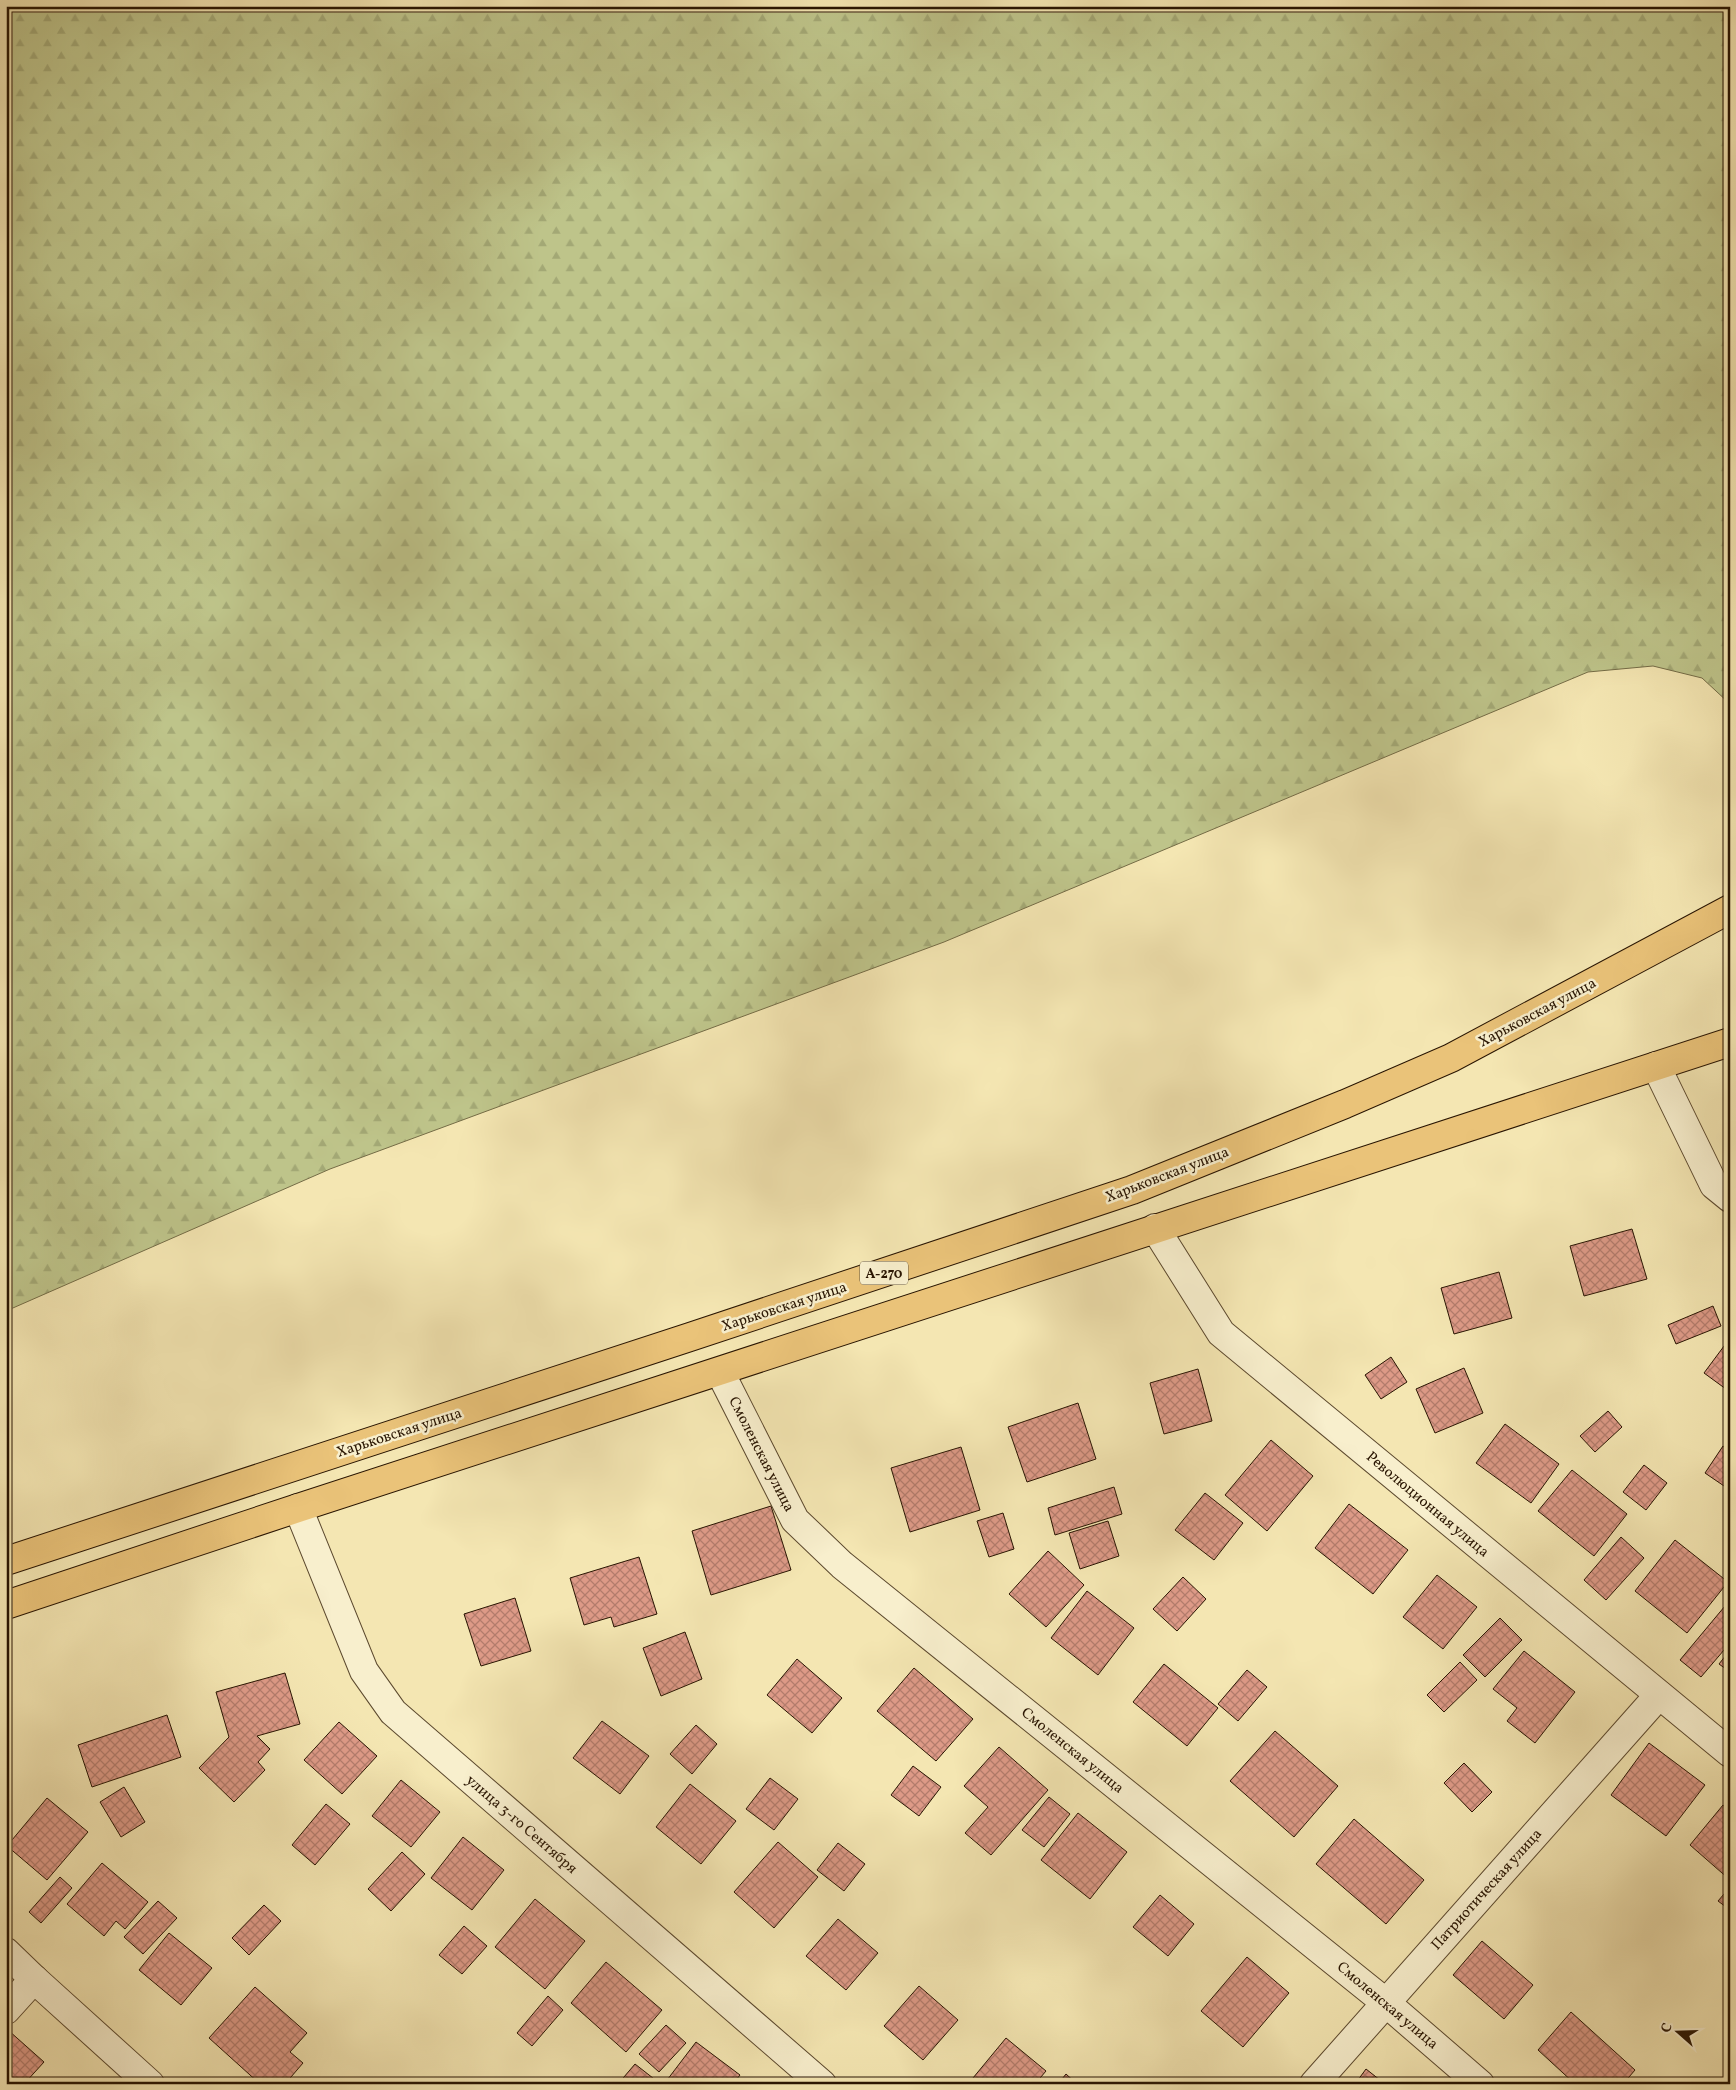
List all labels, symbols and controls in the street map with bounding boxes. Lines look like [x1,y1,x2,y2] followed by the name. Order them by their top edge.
[1475,973,1600,1053] street label: Харьковская улица
[1103,1142,1232,1209] street label: Харьковская улица
[860,1262,908,1284] road number: А-270
[719,1277,850,1338] street label: Харьковская улица
[723,1393,799,1516] street label: Смоленская улица
[334,1403,465,1464] street label: Харьковская улица
[1361,1447,1493,1563] street label: Революционная улица
[1016,1703,1128,1799] street label: Смоленская улица
[461,1771,581,1880] street label: улица 3-го Сентября
[1427,1825,1548,1955] street label: Патриотическая улица
[1332,1957,1442,2055] street label: Смоленская улица
[1654,2008,1704,2058] north arrow
[1657,2021,1678,2036] text: С

